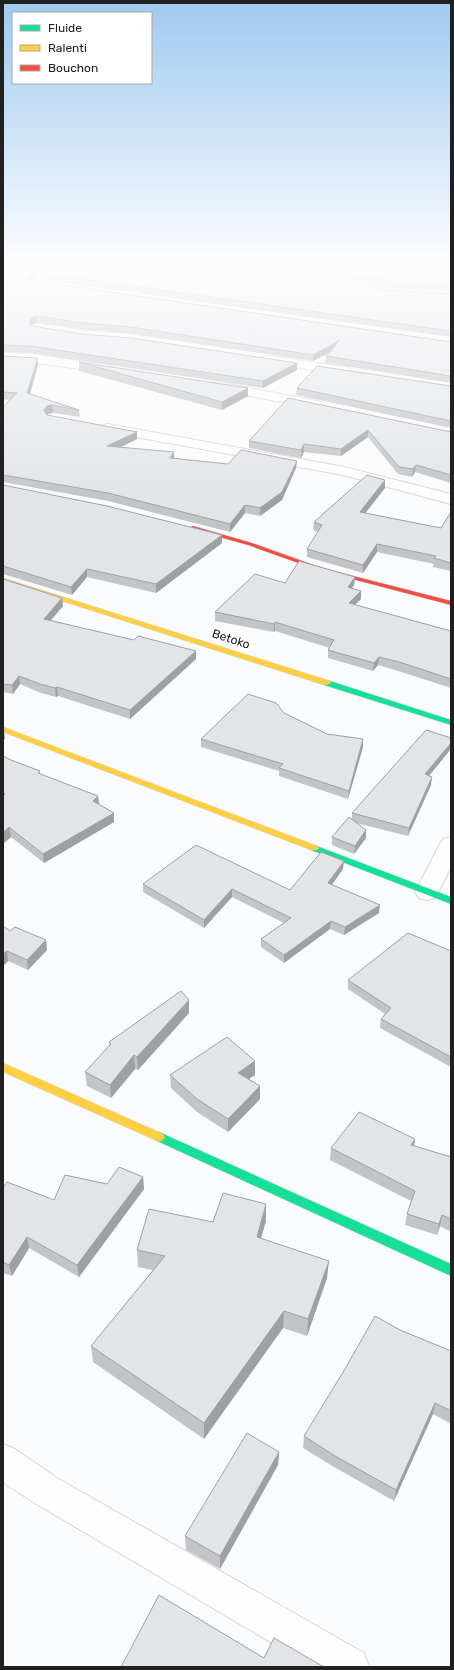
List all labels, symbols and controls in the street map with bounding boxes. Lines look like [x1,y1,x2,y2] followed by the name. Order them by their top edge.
[12,12,152,84] legend
[48,21,82,35] text: Fluide
[48,41,87,55] text: Ralenti
[48,61,98,75] text: Bouchon
[210,626,252,652] street label: Betoko

